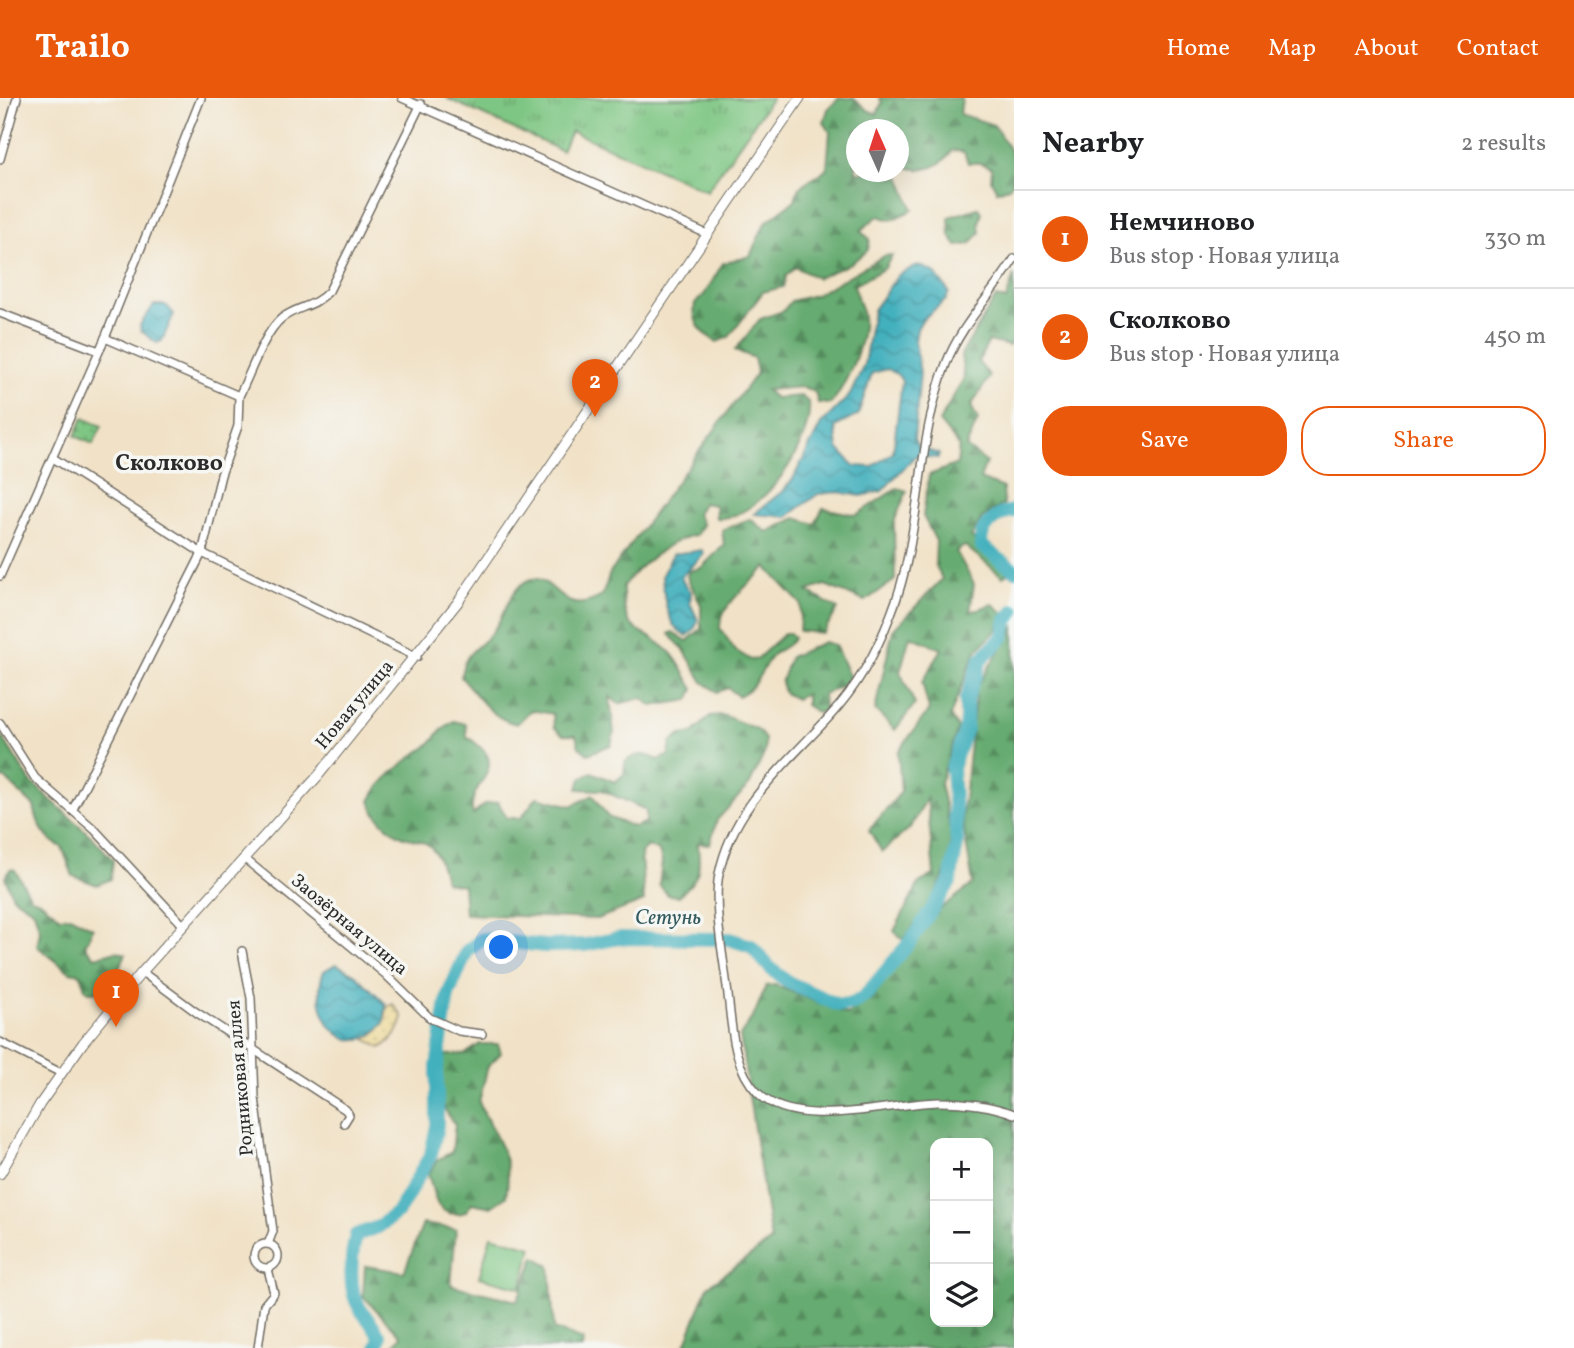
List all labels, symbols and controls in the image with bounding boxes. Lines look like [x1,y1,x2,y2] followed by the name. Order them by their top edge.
[35,26,130,72] text: Trailo
[1166,32,1230,66] text: Home
[1268,32,1316,66] text: Map
[1354,32,1419,66] text: About
[1457,32,1539,66] text: Contact
[846,119,909,182] north arrow
[1042,123,1144,165] text: Nearby
[1461,128,1546,160] text: 2 results
[1109,205,1255,241] text: Немчиново
[1060,223,1070,255] text: 1
[1484,223,1546,255] text: 330 m
[1109,241,1340,273] text: Bus stop · Новая улица
[1109,303,1231,339] text: Сколково
[1059,321,1071,353] text: 2
[1484,321,1546,353] text: 450 m
[1109,339,1340,371] text: Bus stop · Новая улица
[572,359,618,417] pin: 2
[1042,406,1287,476] button: Save
[1301,406,1546,476] button: Share
[115,448,223,480] district label: Сколково
[310,655,400,755] street label: Новая улица
[285,868,413,982] street label: Заозёрная улица
[635,904,701,933] water label: Сетунь
[484,930,518,964] your location
[93,969,139,1027] pin: 1
[221,999,261,1157] street label: Родниковая аллея
[930,1138,993,1327] map controls
[930,1138,993,1201] button: +
[930,1201,993,1264] button: −
[930,1264,993,1327] button: layers

